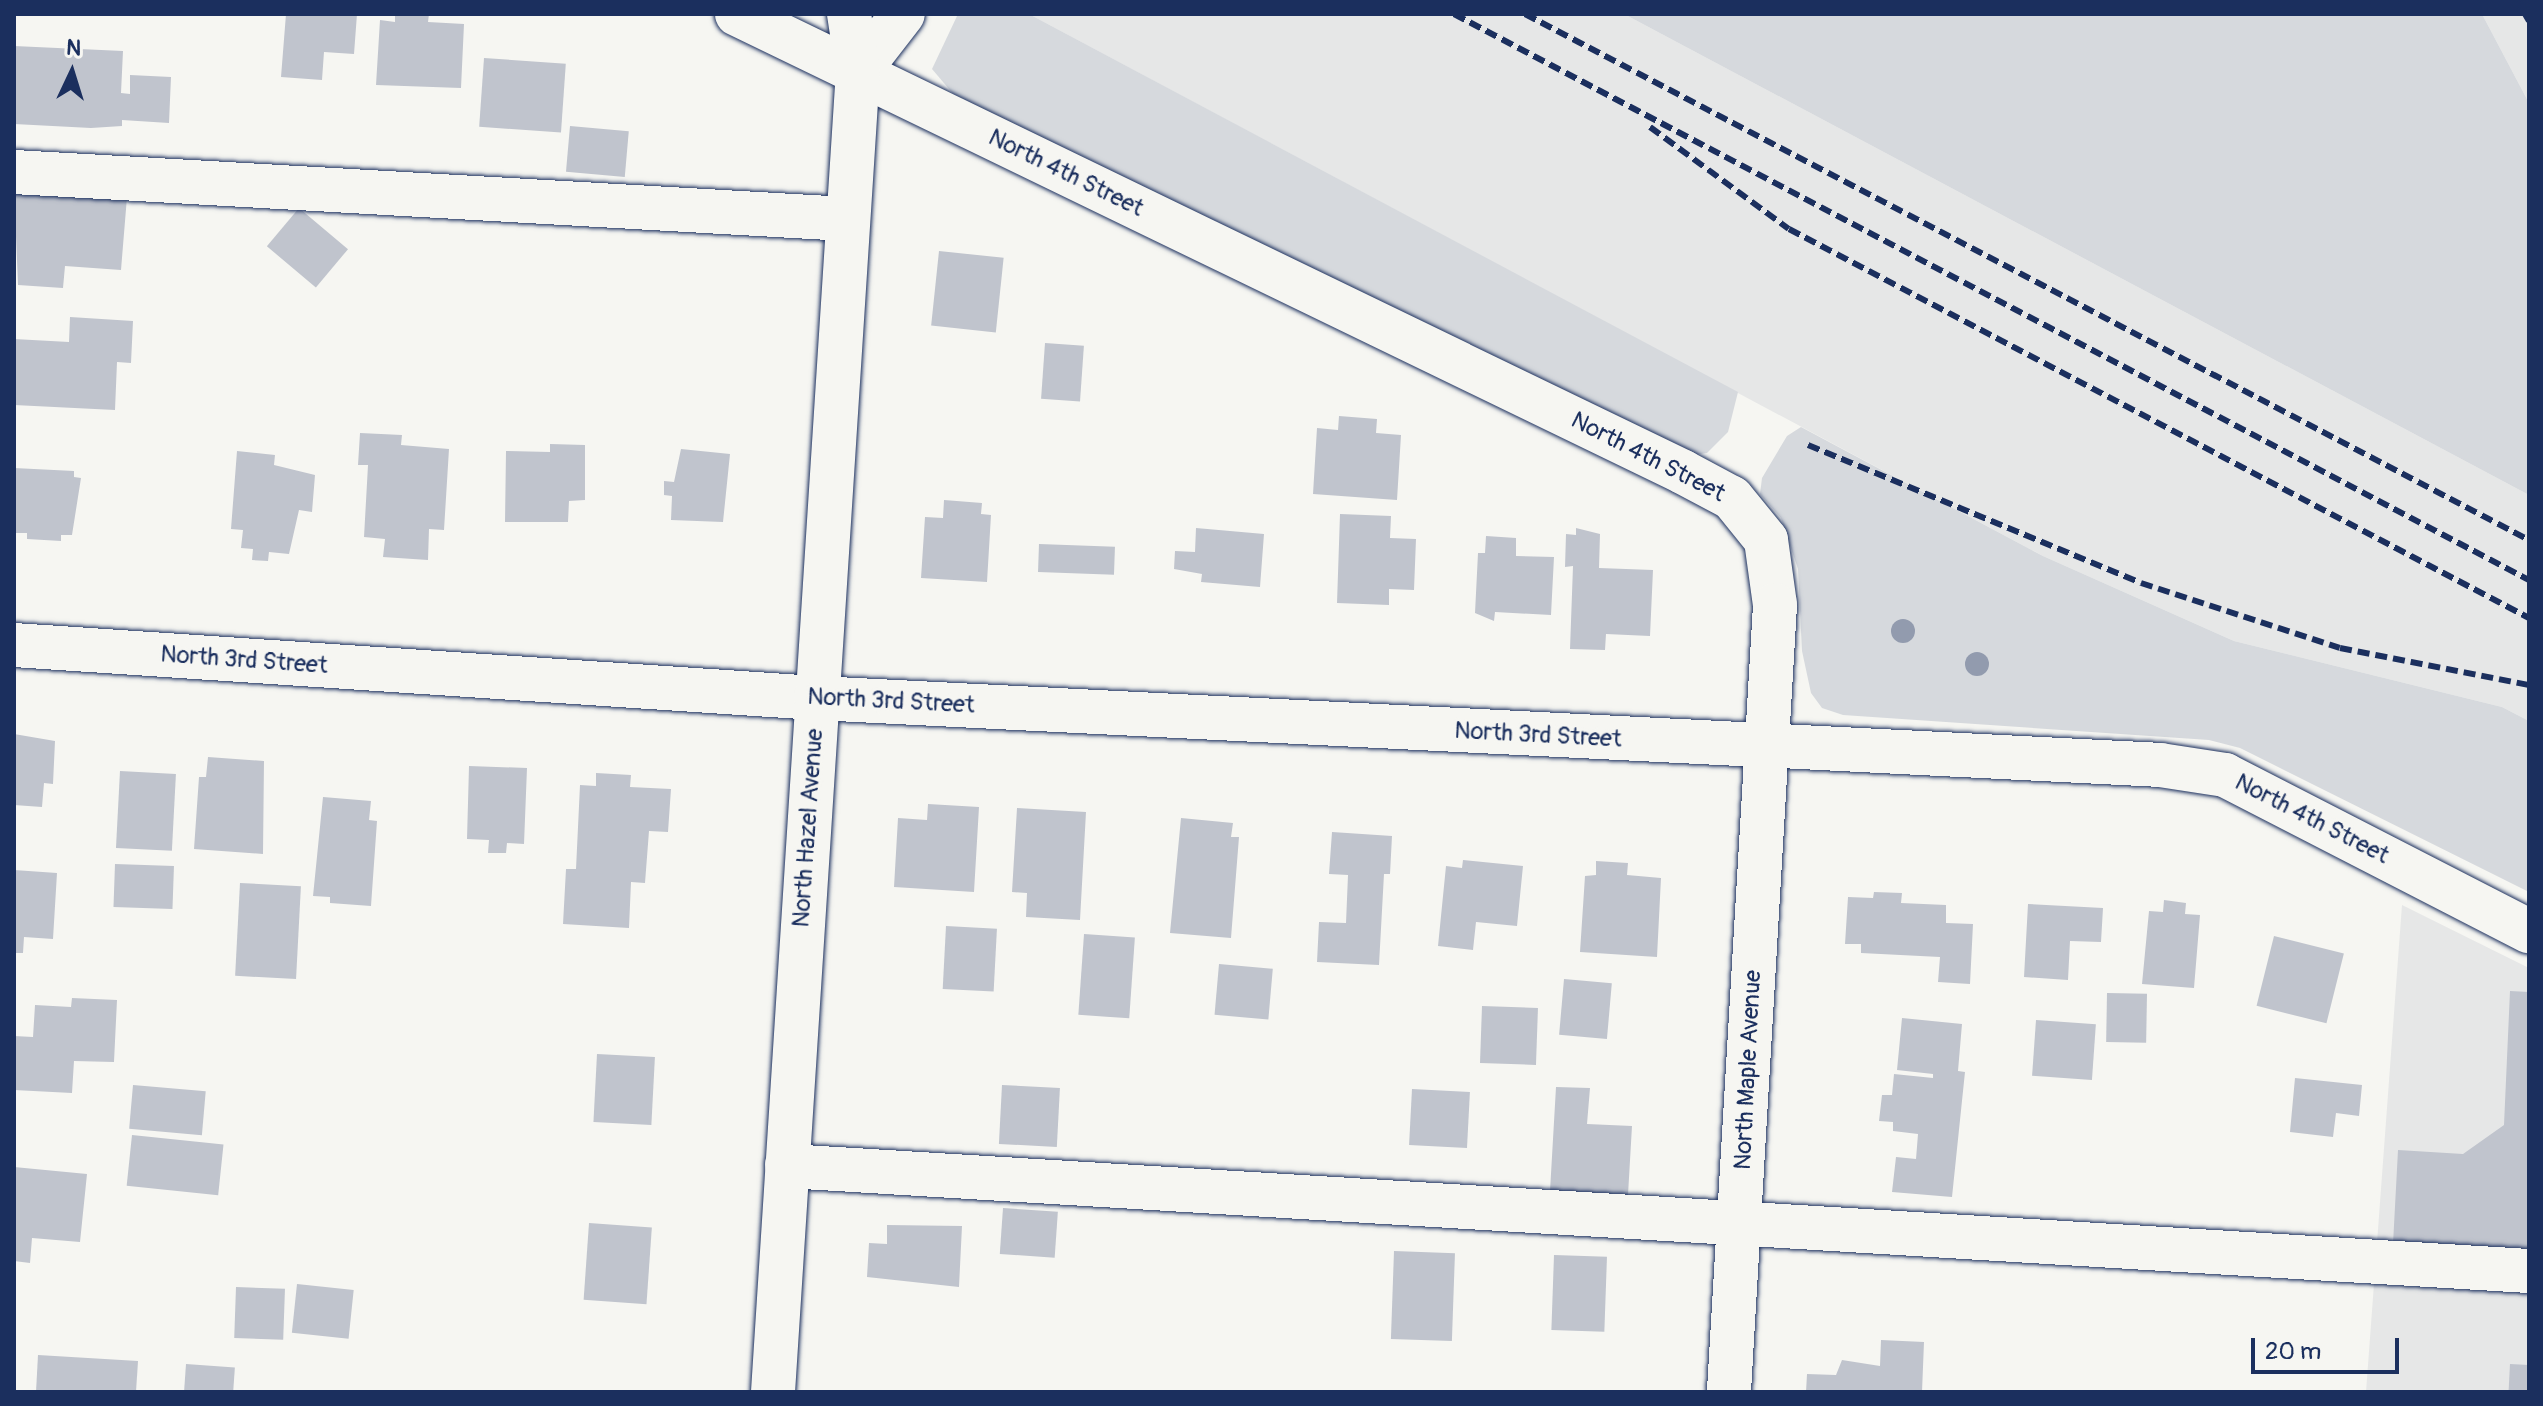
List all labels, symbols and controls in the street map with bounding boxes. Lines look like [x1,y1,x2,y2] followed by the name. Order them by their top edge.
[32,32,112,112] north arrow
[65,34,82,63] text: N
[984,123,1148,223] street label: North 4th Street
[1566,406,1730,508] street label: North 4th Street
[160,640,328,680] street label: North 3rd Street
[807,682,975,720] street label: North 3rd Street
[1454,716,1622,754] street label: North 3rd Street
[787,728,829,928] street label: North Hazel Avenue
[2230,768,2394,870] street label: North 4th Street
[1728,969,1768,1171] street label: North Maple Avenue
[2255,1322,2403,1372] scale bar
[2265,1337,2321,1366] text: 20 m

